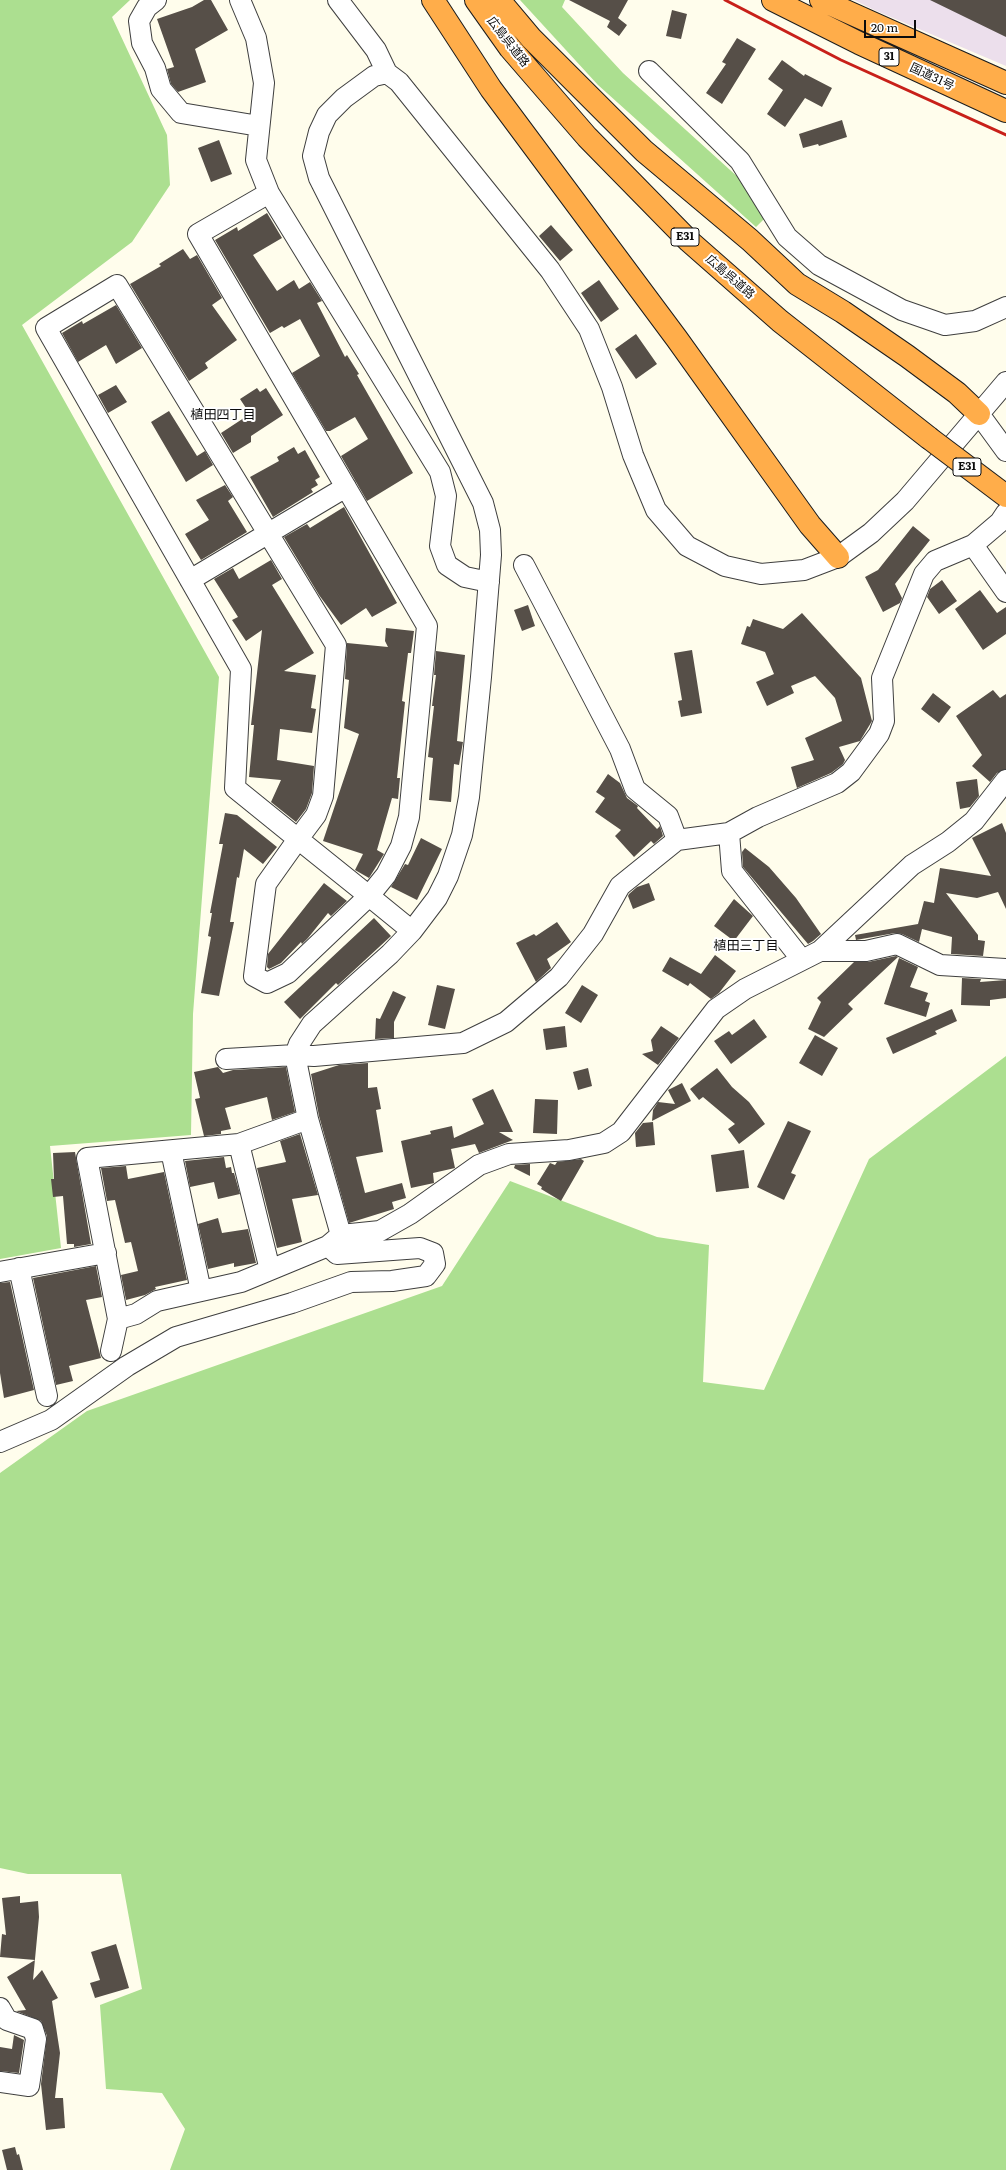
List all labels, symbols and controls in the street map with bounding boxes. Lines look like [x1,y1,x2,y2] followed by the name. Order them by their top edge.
[866,12,918,38] scale bar
[484,14,532,70] street label: 広島呉道路
[871,18,898,36] text: 20 m
[879,48,899,66] road number: 31
[907,60,957,94] street label: 国道31号
[671,228,699,246] road number: E31
[703,252,757,302] street label: 広島呉道路
[191,407,255,423] district label: 植田四丁目
[953,458,981,476] road number: E31
[714,938,778,954] district label: 植田三丁目

